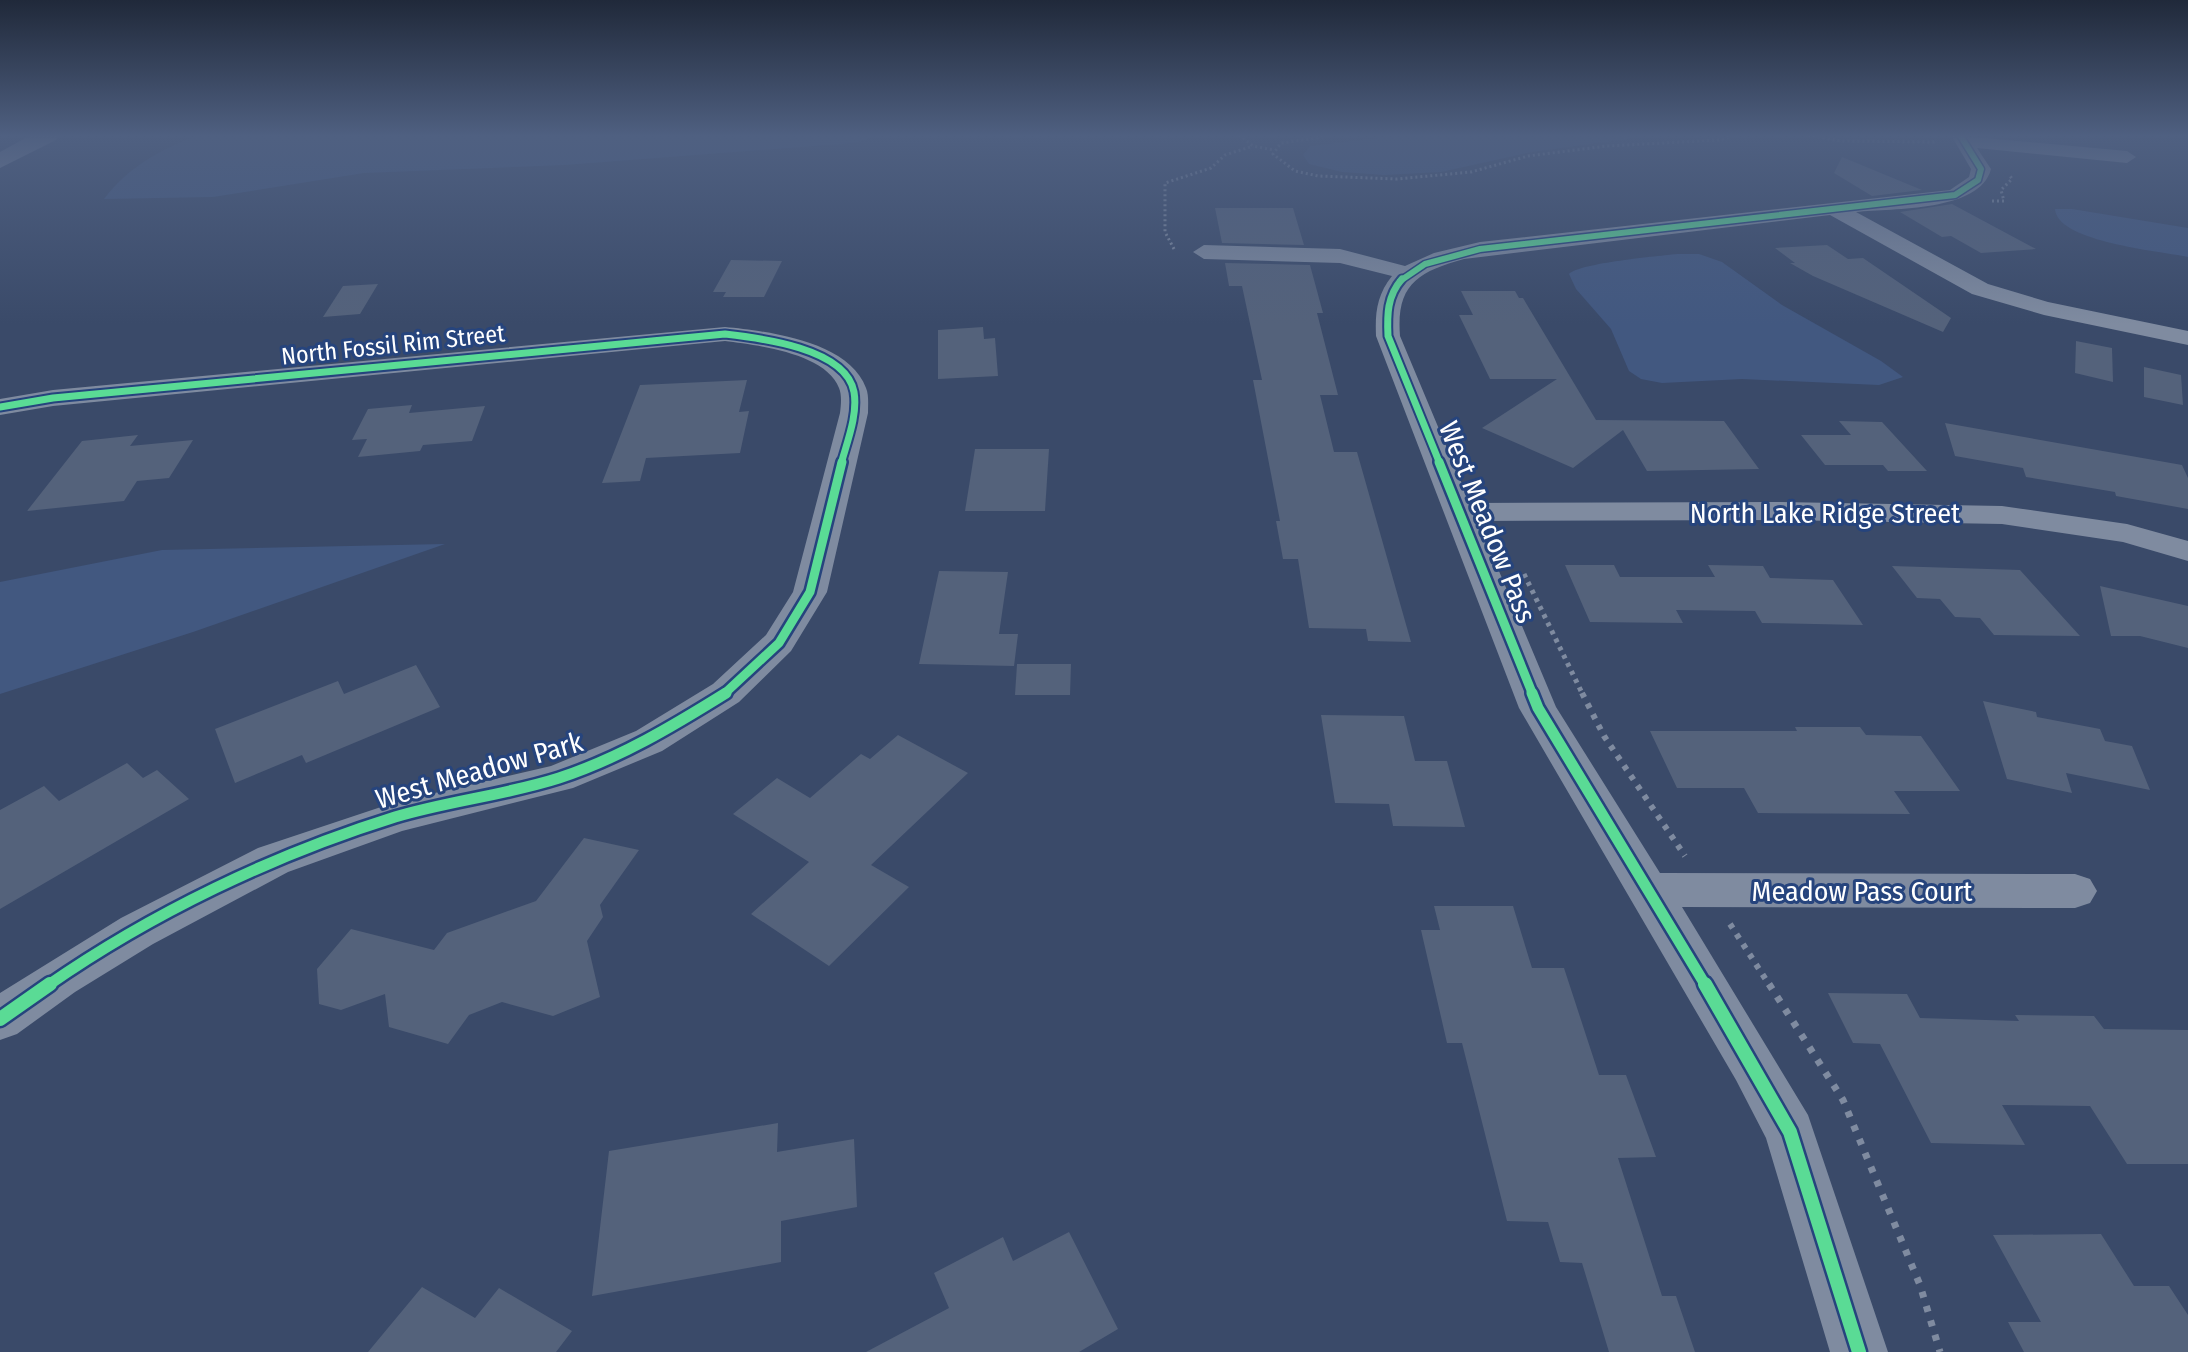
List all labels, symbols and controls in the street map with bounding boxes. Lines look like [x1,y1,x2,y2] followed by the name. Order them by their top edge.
[280,319,506,371] street label: North Fossil Rim Street
[1432,417,1543,628] street label: West Meadow Pass
[1690,497,1961,530] street label: North Lake Ridge Street
[372,725,587,816] street label: West Meadow Park
[1752,875,1973,908] street label: Meadow Pass Court

